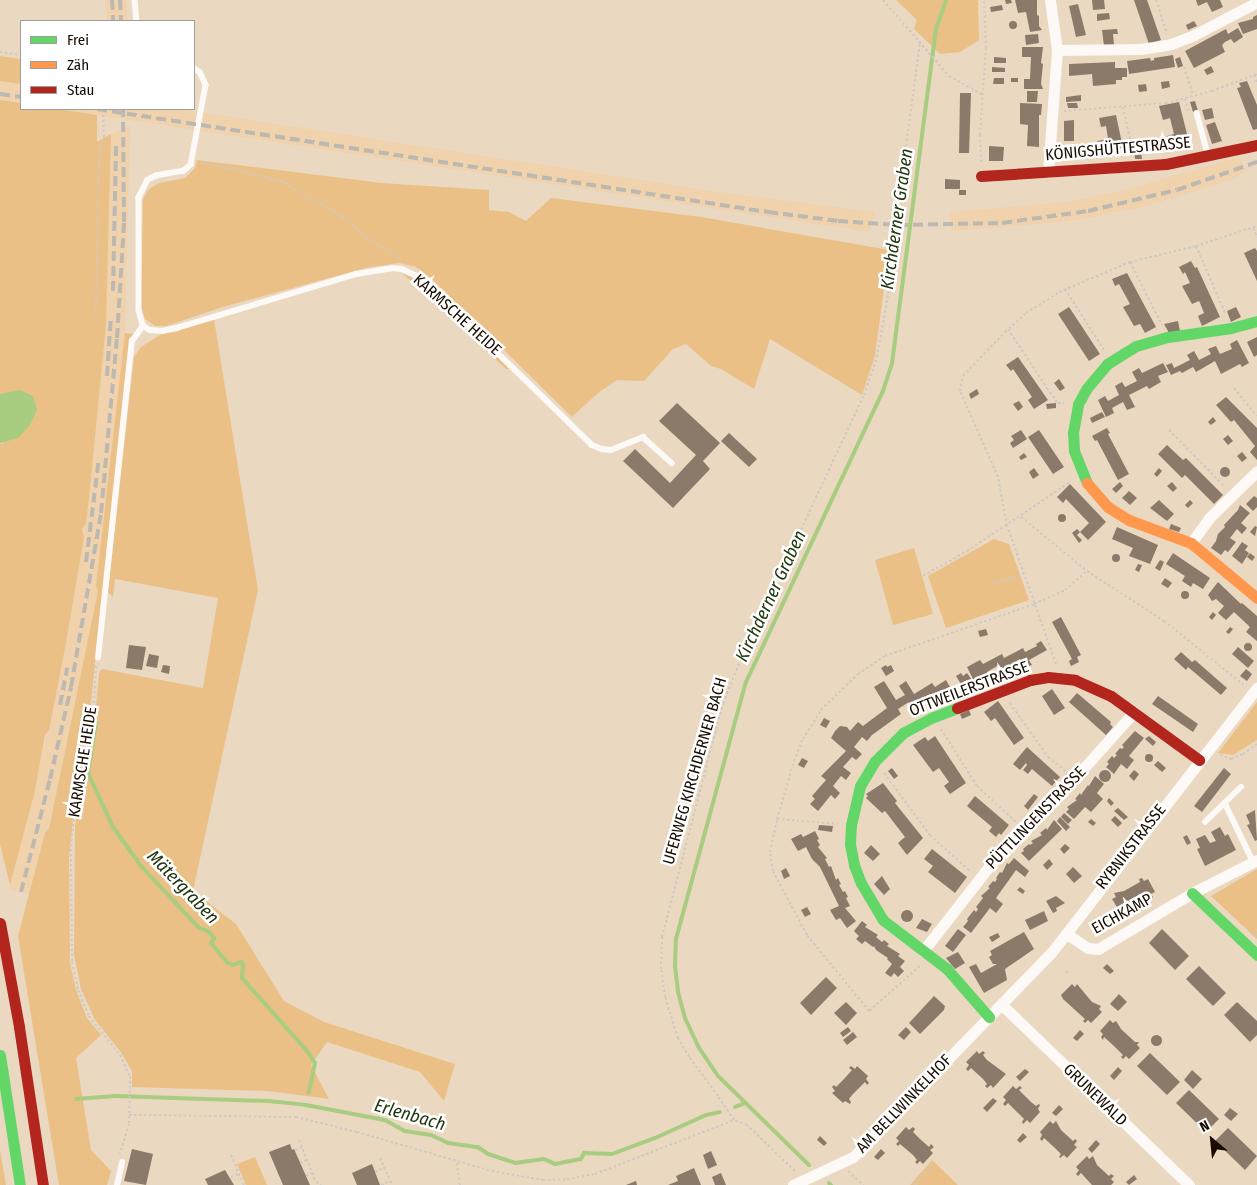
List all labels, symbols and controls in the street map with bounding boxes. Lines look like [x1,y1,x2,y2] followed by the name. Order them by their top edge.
[20,20,195,110] legend
[67,31,89,49] text: Frei
[67,56,89,74] text: Zäh
[67,81,94,99] text: Stau
[1045,133,1191,165] street label: KÖNIGSHÜTTESTRASSE
[876,147,918,291] water label: Kirchderner Graben
[409,270,505,360] street label: KARMSCHE HEIDE
[731,527,811,665] water label: Kirchderner Graben
[907,657,1031,721] street label: OTTWEILERSTRASSE
[659,675,731,867] street label: UFERWEG KIRCHDERNER BACH
[65,705,101,819] street label: KARMSCHE HEIDE
[982,763,1090,873] street label: PÜTTLINGENSTRASSE
[1092,801,1170,893] street label: RYBNIKSTRASSE
[143,846,223,928] water label: Mätergraben
[1088,890,1156,938] street label: EICHKAMP
[852,1051,956,1157] street label: AM BELLWINKELHOF
[1059,1060,1131,1130] street label: GRUNEWALD
[372,1095,448,1135] water label: Erlenbach
[1187,1115,1237,1165] north arrow
[1197,1117,1212,1136] text: N

